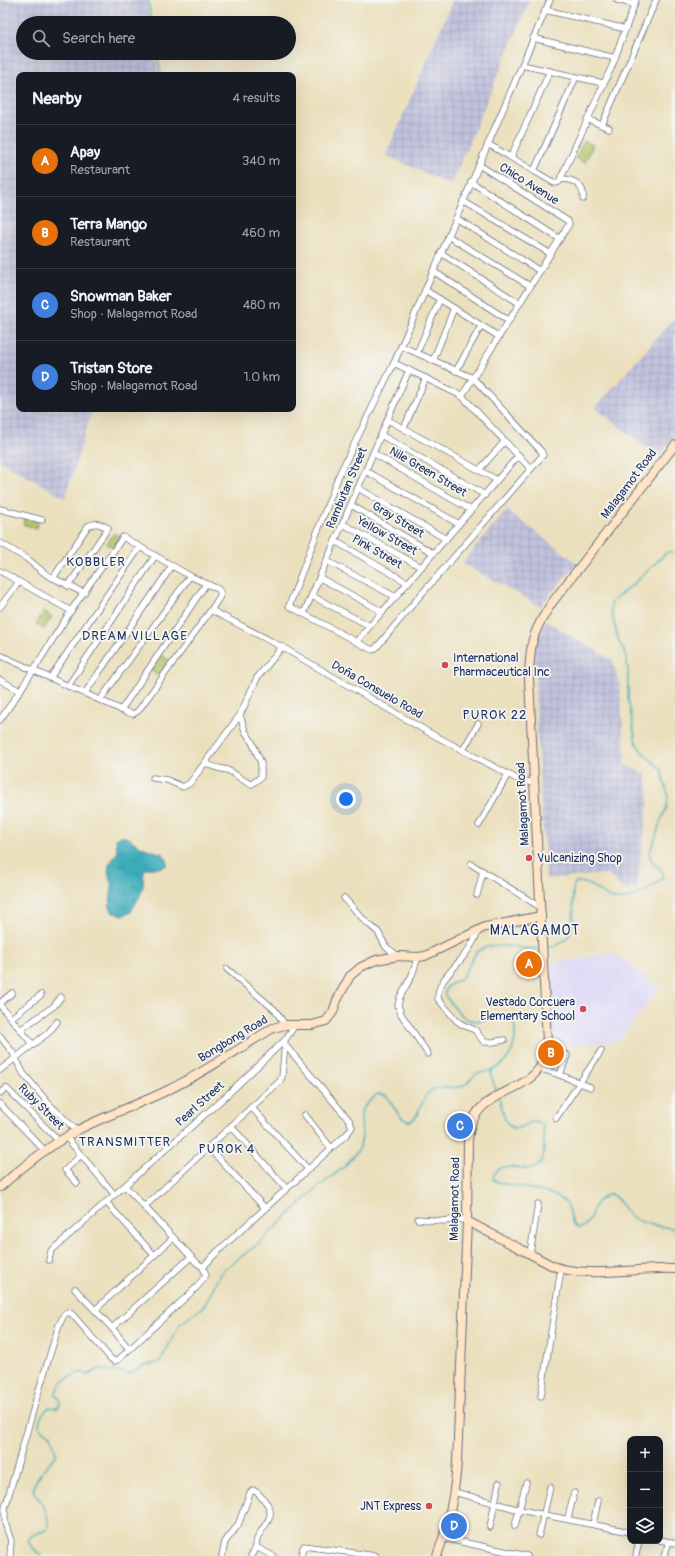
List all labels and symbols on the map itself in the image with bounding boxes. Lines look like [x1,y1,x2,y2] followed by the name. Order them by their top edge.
[496,160,562,208] street label: Chico Avenue
[387,444,470,500] street label: Nile Green Street
[323,445,371,531] street label: Rambutan Street
[598,446,660,522] street label: Malagamot Road
[369,499,427,541] street label: Gray Street
[353,513,420,559] street label: Yellow Street
[349,532,405,572] street label: Pink Street
[66,554,126,570] district label: KOBBLER
[82,628,188,644] district label: DREAM VILLAGE
[453,651,550,680] place label: International Pharmaceutical Inc
[329,658,426,722] street label: Doña Consuelo Road
[440,660,450,670] marker: International Pharmaceutical Inc
[463,707,527,723] district label: PUROK 22
[513,762,533,846] street label: Malagamot Road
[336,789,356,809] your location
[537,851,622,866] place label: Vulcanizing Shop
[524,853,534,863] marker: Vulcanizing Shop
[490,922,580,939] district label: MALAGAMOT
[516,949,542,979] pin: A
[480,995,575,1024] place label: Vestado Corcuera Elementary School
[578,1004,588,1014] marker: Vestado Corcuera Elementary School
[196,1012,271,1066] street label: Bongbong Road
[538,1038,564,1068] pin: B
[173,1078,228,1130] street label: Pearl Street
[15,1081,67,1133] street label: Ruby Street
[447,1111,473,1141] pin: C
[79,1134,171,1150] district label: TRANSMITTER
[199,1141,255,1157] district label: PUROK 4
[447,1157,463,1241] street label: Malagamot Road
[360,1499,422,1514] place label: JNT Express
[424,1501,434,1511] marker: JNT Express
[441,1511,467,1541] pin: D

